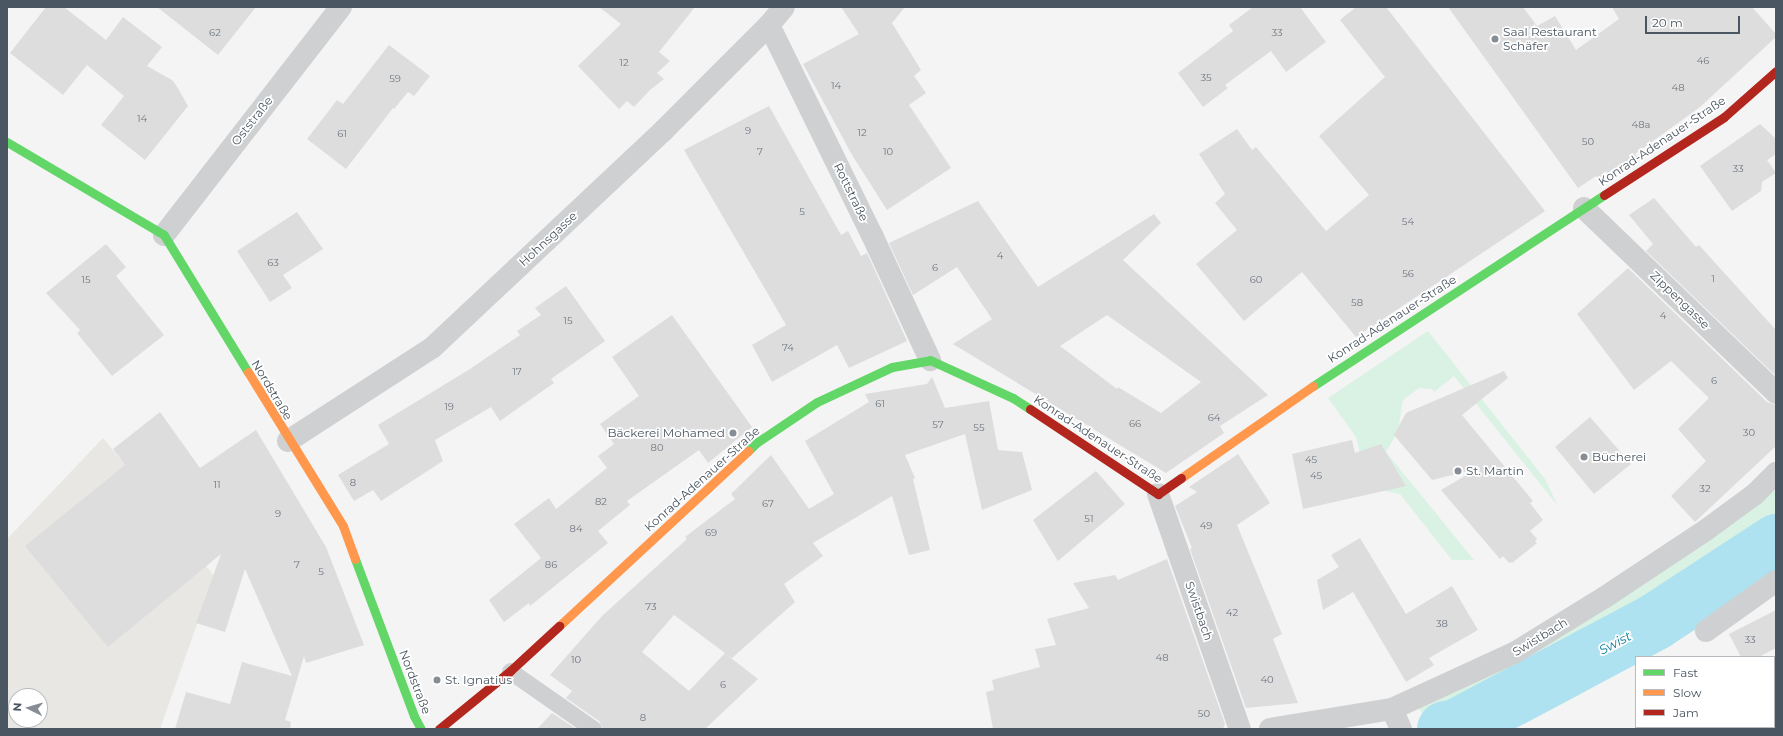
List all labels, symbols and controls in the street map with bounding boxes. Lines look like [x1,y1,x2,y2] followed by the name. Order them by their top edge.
[1647,8,1742,34] scale bar
[1652,15,1683,30] text: 20 m
[1503,25,1597,53] place label: Saal Restaurant Schäfer
[209,27,221,39] house number: 62
[1271,27,1283,39] house number: 33
[1490,34,1500,44] marker: Saal Restaurant Schäfer
[1697,55,1709,67] house number: 46
[619,57,629,69] house number: 12
[1200,72,1212,84] house number: 35
[389,73,401,85] house number: 59
[831,80,841,92] house number: 14
[1671,82,1685,94] house number: 48
[1596,93,1728,189] street label: Konrad-Adenauer-Straße
[228,94,276,148] street label: Oststraße
[137,113,147,125] house number: 14
[1632,119,1650,131] house number: 48a
[745,125,751,137] house number: 9
[857,127,867,139] house number: 12
[337,128,347,140] house number: 61
[1582,136,1594,148] house number: 50
[757,146,763,158] house number: 7
[883,146,893,158] house number: 10
[831,160,871,224] street label: Rottstraße
[1732,163,1744,175] house number: 33
[799,206,805,218] house number: 5
[516,209,580,269] street label: Hohnsgasse
[1402,216,1414,228] house number: 54
[997,250,1003,262] house number: 4
[267,257,279,269] house number: 63
[932,262,938,274] house number: 6
[1402,268,1414,280] house number: 56
[1647,268,1713,332] street label: Zippengasse
[1325,272,1459,366] street label: Konrad-Adenauer-Straße
[1711,273,1715,285] house number: 1
[81,274,91,286] house number: 15
[1250,274,1262,286] house number: 60
[1351,297,1363,309] house number: 58
[1660,310,1666,322] house number: 4
[563,315,573,327] house number: 15
[782,342,794,354] house number: 74
[248,357,296,423] street label: Nordstraße
[512,366,522,378] house number: 17
[1711,375,1717,387] house number: 6
[1031,392,1165,486] street label: Konrad-Adenauer-Straße
[875,398,885,410] house number: 61
[444,401,454,413] house number: 19
[1208,412,1220,424] house number: 64
[1129,418,1141,430] house number: 66
[932,419,944,431] house number: 57
[973,422,985,434] house number: 55
[641,423,763,535] street label: Konrad-Adenauer-Straße
[607,426,725,440] place label: Bäckerei Mohamed
[1743,427,1755,439] house number: 30
[728,428,738,438] marker: Bäckerei Mohamed
[651,442,663,454] house number: 80
[1592,450,1646,464] place label: Bücherei
[1579,452,1589,462] marker: Bücherei
[1305,454,1317,466] house number: 45
[1466,464,1524,478] place label: St. Martin
[1453,466,1463,476] marker: St. Martin
[1310,470,1322,482] house number: 45
[350,477,356,489] house number: 8
[213,479,221,491] house number: 11
[1699,483,1711,495] house number: 32
[595,496,607,508] house number: 82
[762,498,774,510] house number: 67
[275,508,281,520] house number: 9
[1084,513,1094,525] house number: 51
[1200,520,1212,532] house number: 49
[570,523,582,535] house number: 84
[705,527,717,539] house number: 69
[294,559,300,571] house number: 7
[545,559,557,571] house number: 86
[318,566,324,578] house number: 5
[1182,579,1216,643] street label: Swistbach
[645,601,657,613] house number: 73
[1226,607,1238,619] house number: 42
[1510,615,1570,659] street label: Swistbach
[1436,618,1448,630] house number: 38
[1596,628,1634,658] water label: Swist
[1744,634,1756,646] house number: 33
[396,648,434,716] street label: Nordstraße
[1155,652,1169,664] house number: 48
[571,654,581,666] house number: 10
[1635,656,1775,728] legend
[1673,665,1698,680] text: Fast
[445,673,512,687] place label: St. Ignatius
[1260,674,1274,686] house number: 40
[432,675,442,685] marker: St. Ignatius
[720,679,726,691] house number: 6
[1673,685,1702,700] text: Slow
[8,688,48,728] north arrow
[10,702,24,712] text: N
[1673,705,1699,720] text: Jam
[1198,708,1210,720] house number: 50
[640,712,646,724] house number: 8

